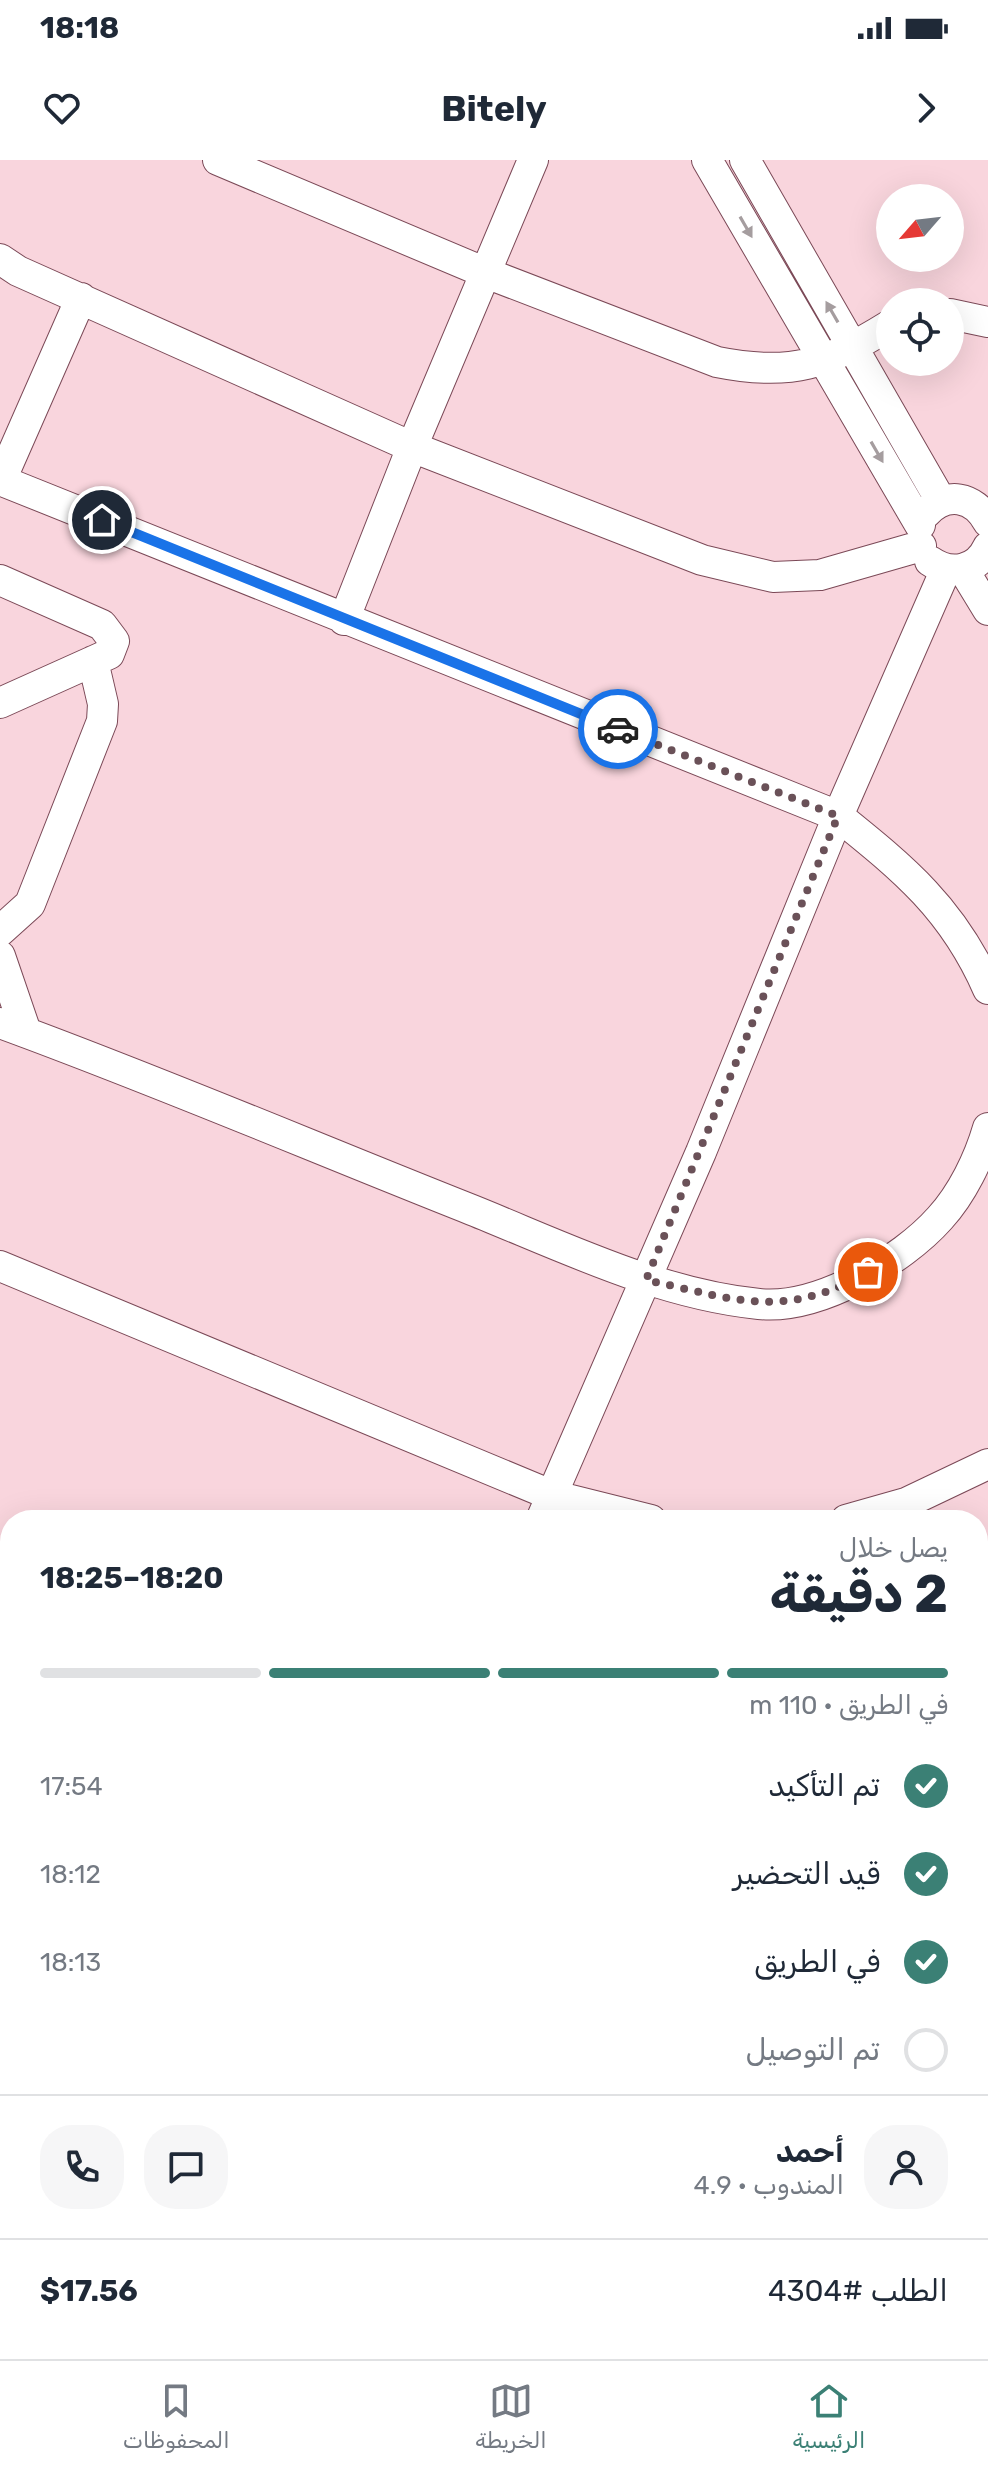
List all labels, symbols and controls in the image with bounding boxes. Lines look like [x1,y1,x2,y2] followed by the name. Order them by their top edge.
[40,10,119,46] text: 18:18
[40,86,84,130] icon: heart
[904,86,948,130] icon: forward
[441,87,547,130] text: Bitely
[876,184,964,272] north arrow
[876,184,964,376] map controls
[739,216,753,238] one-way arrow
[876,288,964,376] button: locate
[825,301,839,323] one-way arrow
[870,441,884,463] one-way arrow
[68,486,136,554] pin
[80,498,124,542] icon: home
[578,689,658,769] courier
[596,707,640,751] icon: car
[834,1238,902,1306] pin
[846,1250,890,1294] icon: bag
[839,1533,948,1564] text: يصل خلال
[40,1560,224,1596] text: 18:20–18:25
[769,1563,948,1625] text: 2 دقيقة
[749,1690,948,1721] text: في الطريق · 110 m
[904,1764,948,1808] icon: check
[768,1768,880,1804] text: تم التأكيد
[40,1771,103,1802] text: 17:54
[904,1852,948,1896] icon: check
[733,1856,880,1892] text: قيد التحضير
[40,1859,101,1890] text: 18:12
[904,1940,948,1984] icon: check
[754,1944,880,1980] text: في الطريق
[40,1947,101,1978] text: 18:13
[745,2032,880,2068] text: تم التوصيل
[40,2125,124,2209] button: phone
[144,2125,228,2209] button: chat
[864,2125,948,2209] button: person
[776,2134,844,2170] text: أحمد
[694,2170,844,2201] text: المندوب · 4.9
[40,2273,138,2309] text: $17.56
[768,2273,948,2309] text: الطلب #4304
[123,2379,230,2454] tab: المحفوظات
[475,2379,547,2454] tab: الخريطة
[792,2379,865,2454] tab: الرئيسية

